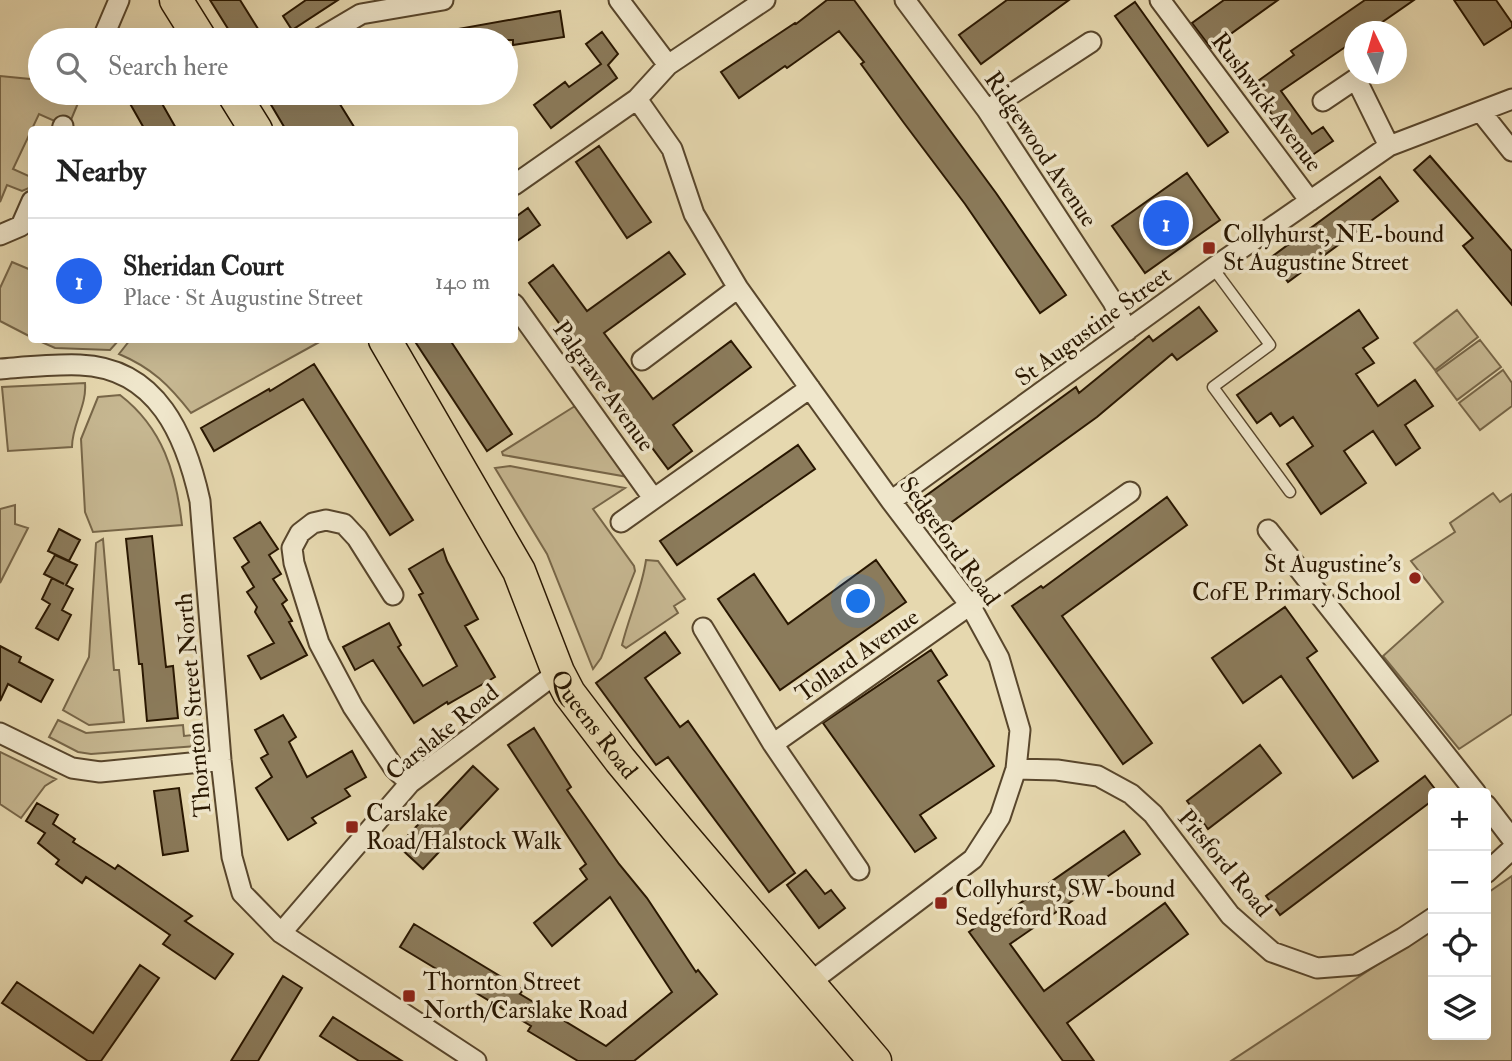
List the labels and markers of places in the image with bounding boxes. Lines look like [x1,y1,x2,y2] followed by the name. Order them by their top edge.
[1143,197,1189,249] pin: 1
[1223,219,1444,278] place label: Collyhurst, NE-bound St Augustine Street
[1201,240,1217,256] marker: Collyhurst, NE-bound St Augustine Street
[1192,549,1401,608] place label: St Augustine's CofE Primary School
[1407,570,1423,586] marker: St Augustine's CofE Primary School
[366,798,562,857] place label: Carslake Road/Halstock Walk
[344,819,360,835] marker: Carslake Road/Halstock Walk
[955,874,1175,933] place label: Collyhurst, SW-bound Sedgeford Road
[933,895,949,911] marker: Collyhurst, SW-bound Sedgeford Road
[423,967,628,1026] place label: Thornton Street North/Carslake Road
[401,988,417,1004] marker: Thornton Street North/Carslake Road

